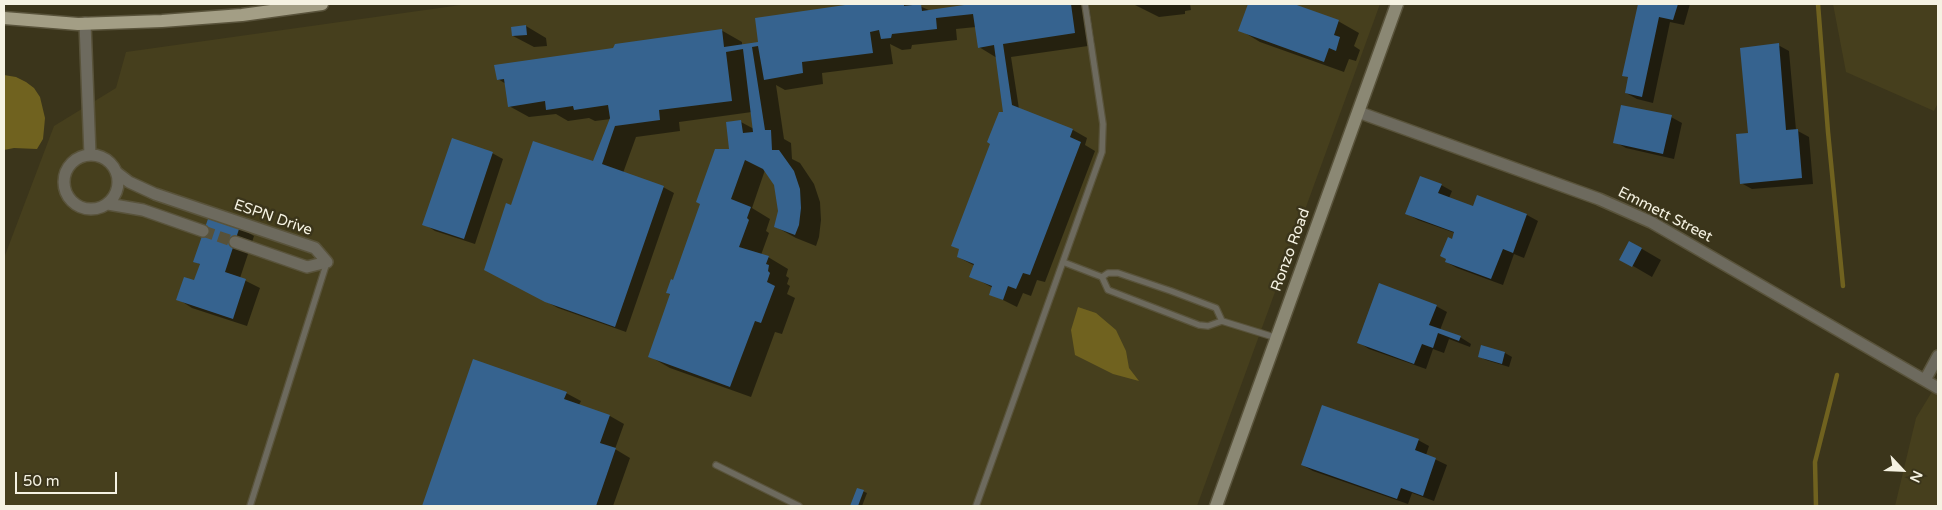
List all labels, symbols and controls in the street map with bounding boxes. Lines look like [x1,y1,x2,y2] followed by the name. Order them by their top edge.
[1615,183,1715,247] street label: Emmett Street
[231,196,315,240] street label: ESPN Drive
[1268,206,1314,294] street label: Ronzo Road
[1877,445,1927,495] north arrow
[18,462,120,494] scale bar
[1906,468,1926,485] text: N
[23,472,60,490] text: 50 m

